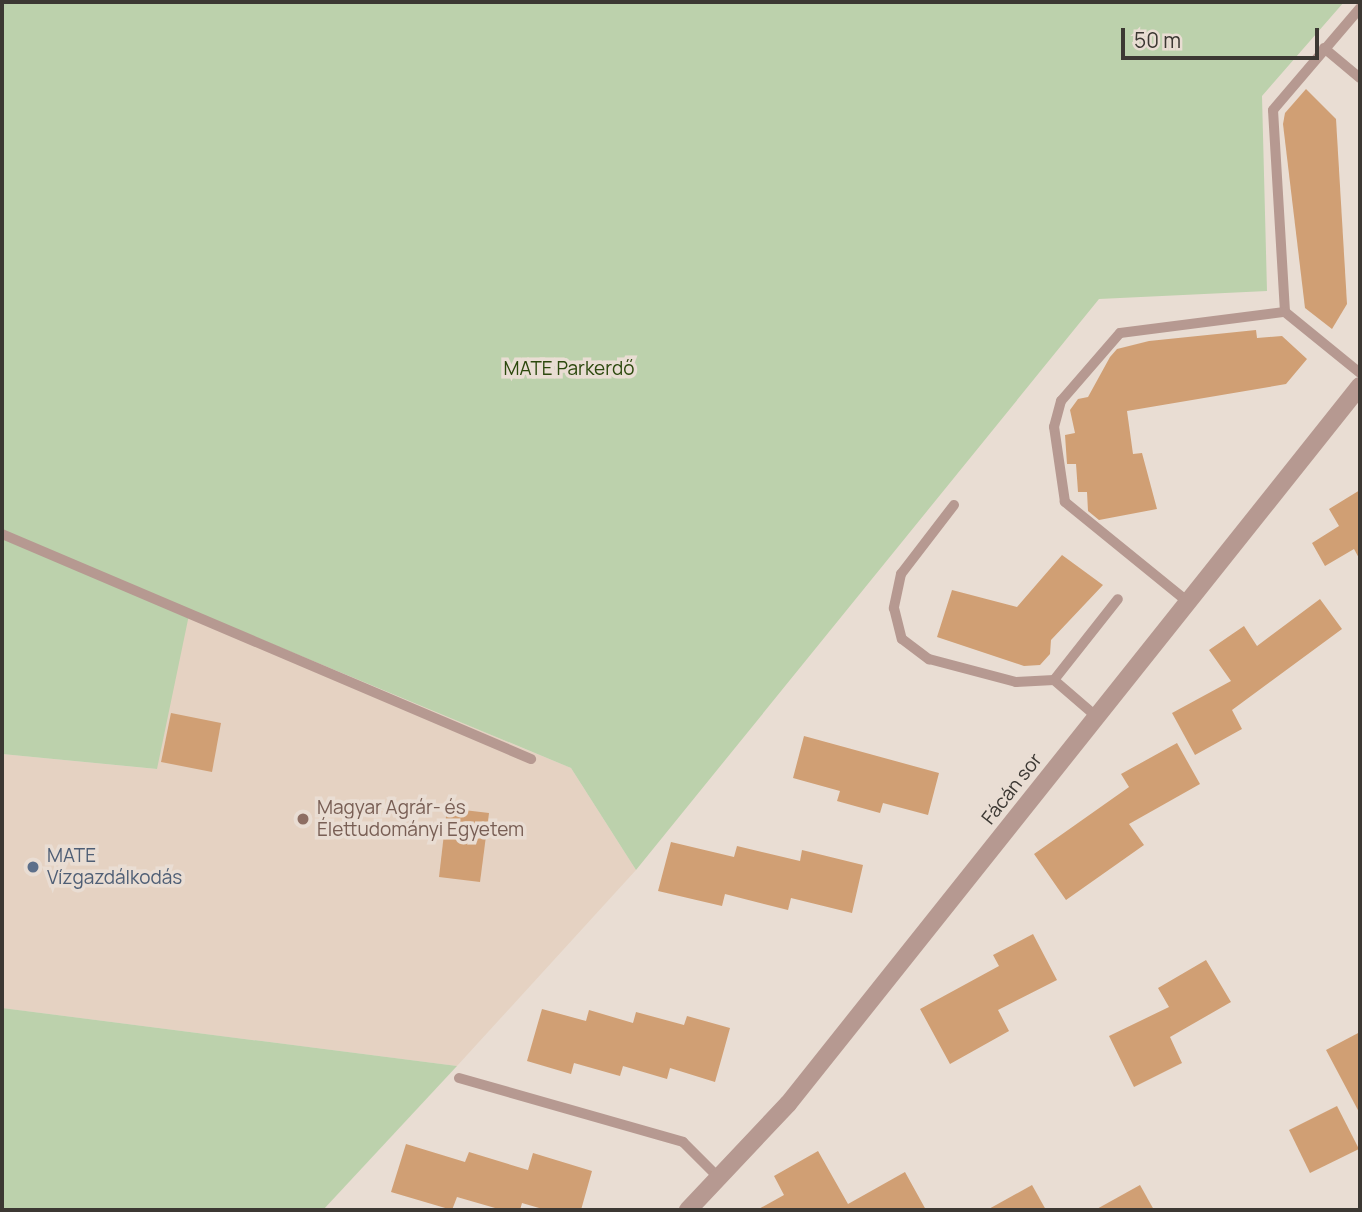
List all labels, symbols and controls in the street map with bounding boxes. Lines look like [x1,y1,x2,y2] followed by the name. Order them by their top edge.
[1124,14,1322,58] scale bar
[1134,26,1181,54] text: 50 m
[504,358,634,380] park label: MATE Parkerdő
[977,749,1047,829] street label: Fácán sor
[317,797,524,841] place label: Magyar Agrár- és Élettudományi Egyetem
[295,811,311,827] marker: Magyar Agrár- és Élettudományi Egyetem
[47,845,182,889] place label: MATE Vízgazdálkodás
[25,859,41,875] marker: MATE Vízgazdálkodás

